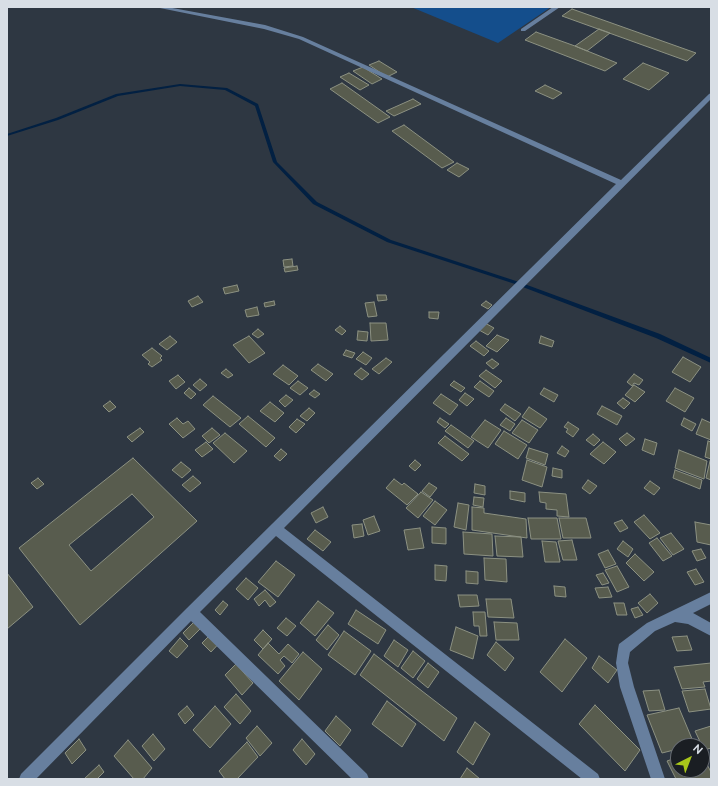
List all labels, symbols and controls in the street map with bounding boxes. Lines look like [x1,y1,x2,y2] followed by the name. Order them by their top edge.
[670,738,710,778] north arrow
[690,742,705,757] text: N

